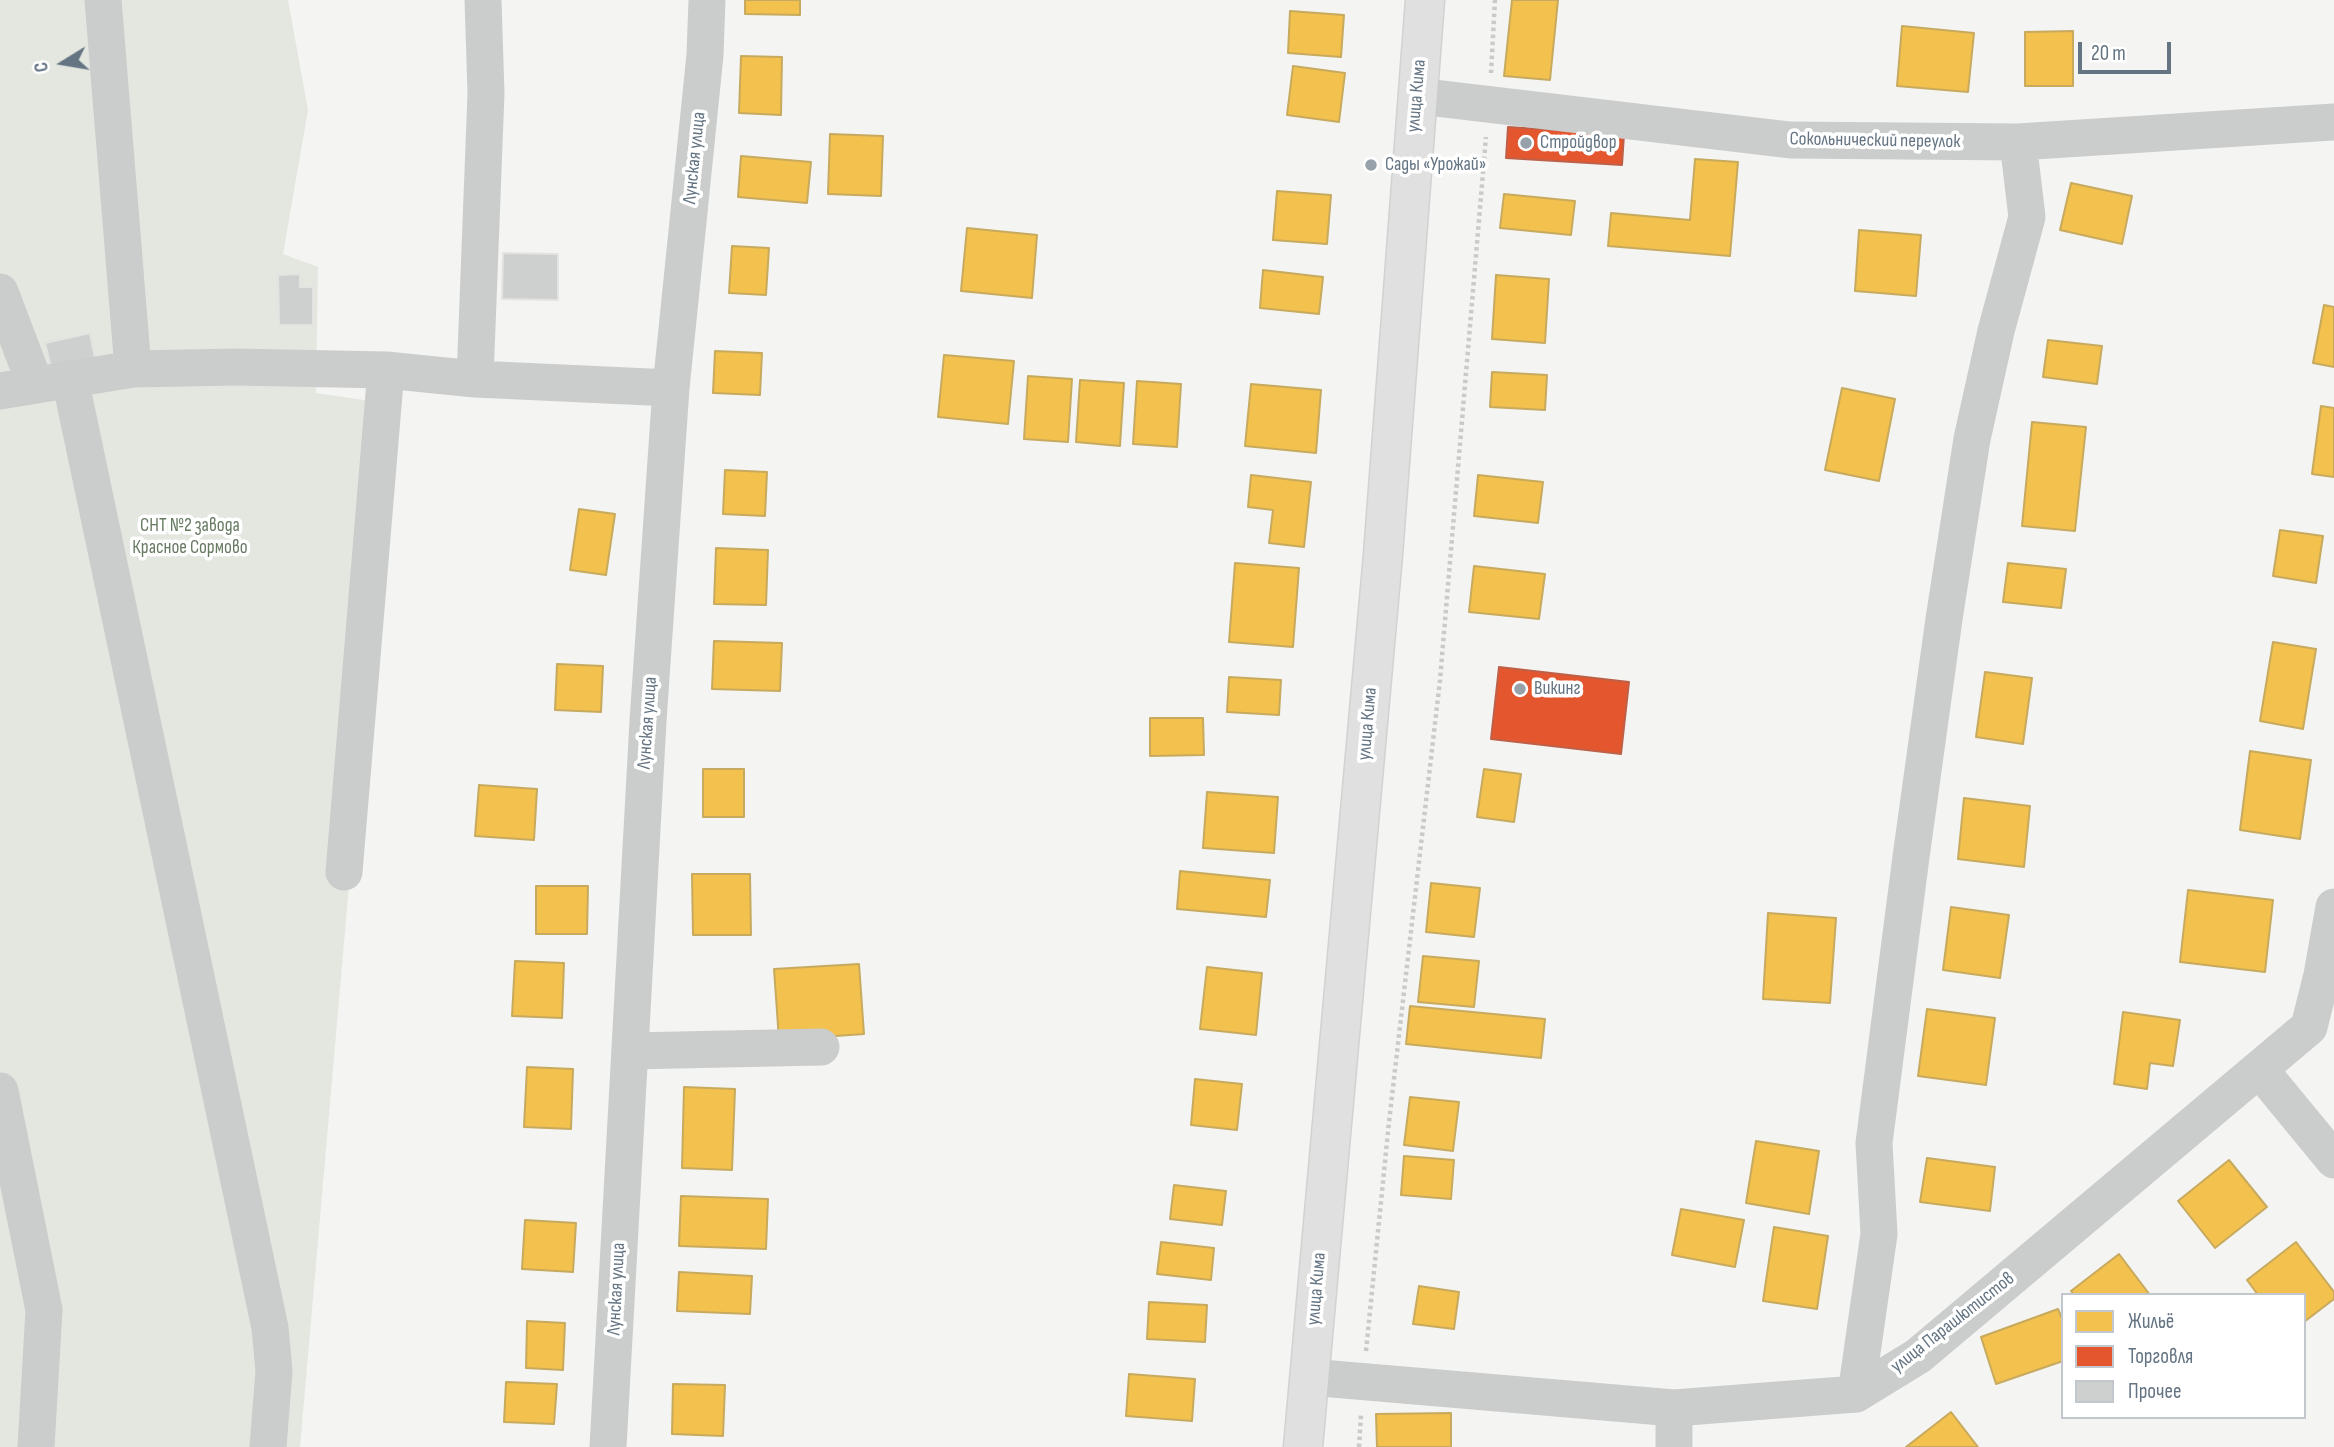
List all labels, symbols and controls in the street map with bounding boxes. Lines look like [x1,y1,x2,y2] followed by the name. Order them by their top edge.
[28,28,98,98] north arrow
[2082,28,2175,72] scale bar
[2091,41,2126,66] text: 20 m
[1402,59,1432,133] street label: улица Кима
[30,60,54,74] text: С
[679,111,711,205] street label: Лунская улица
[1789,128,1961,154] street label: Сокольнический переулок
[1540,132,1617,154] place label: Стройдвор
[1518,135,1534,151] marker: Стройдвор
[1385,154,1486,176] place label: Сады «Урожай»
[1363,157,1379,173] marker: Сады «Урожай»
[132,515,248,559] park label: СНТ №2 завода Красное Сормово
[633,676,663,770] street label: Лунская улица
[1534,678,1580,700] place label: Викинг
[1512,681,1528,697] marker: Викинг
[1353,687,1383,761] street label: улица Кима
[603,1242,631,1336] street label: Лунская улица
[1302,1252,1332,1326] street label: улица Кима
[1887,1268,2019,1378] street label: улица Парашютистов
[2061,1293,2306,1419] legend
[2128,1309,2174,1334] text: Жильё
[2128,1344,2193,1369] text: Торговля
[2128,1379,2181,1404] text: Прочее

